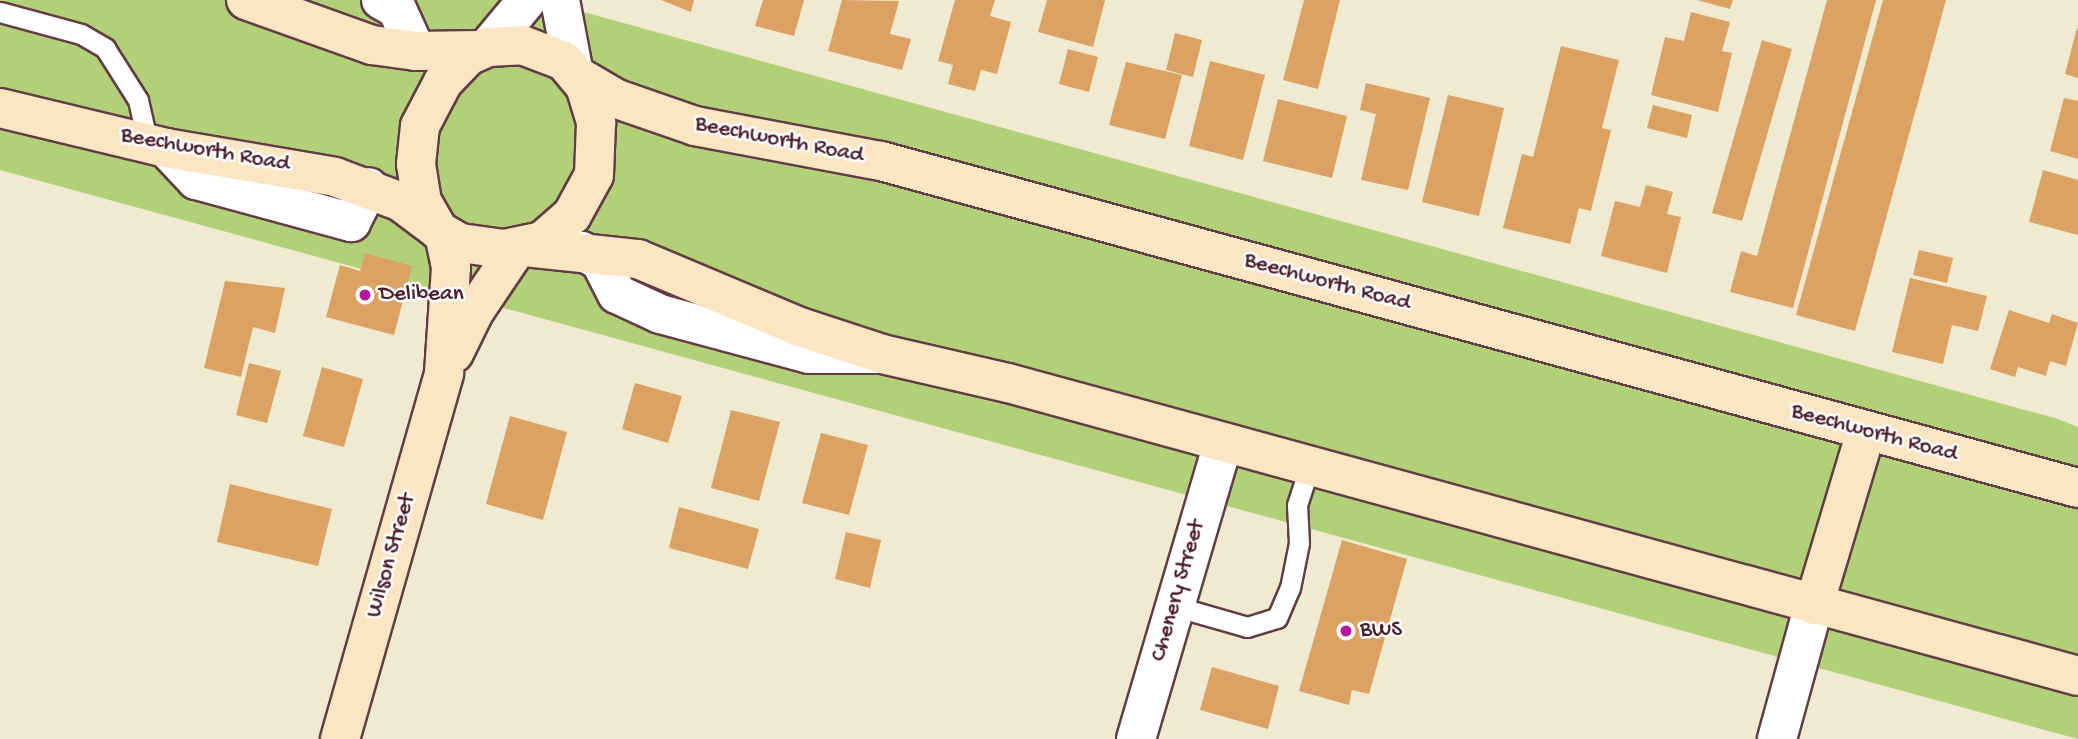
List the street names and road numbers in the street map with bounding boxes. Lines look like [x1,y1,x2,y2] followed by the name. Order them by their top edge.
[692,111,866,171] street label: Beechworth Road
[118,123,292,179] street label: Beechworth Road
[1241,248,1413,318] street label: Beechworth Road
[1788,399,1960,469] street label: Beechworth Road
[361,491,423,621] street label: Wilson Street
[1146,517,1212,665] street label: Chenery Street

